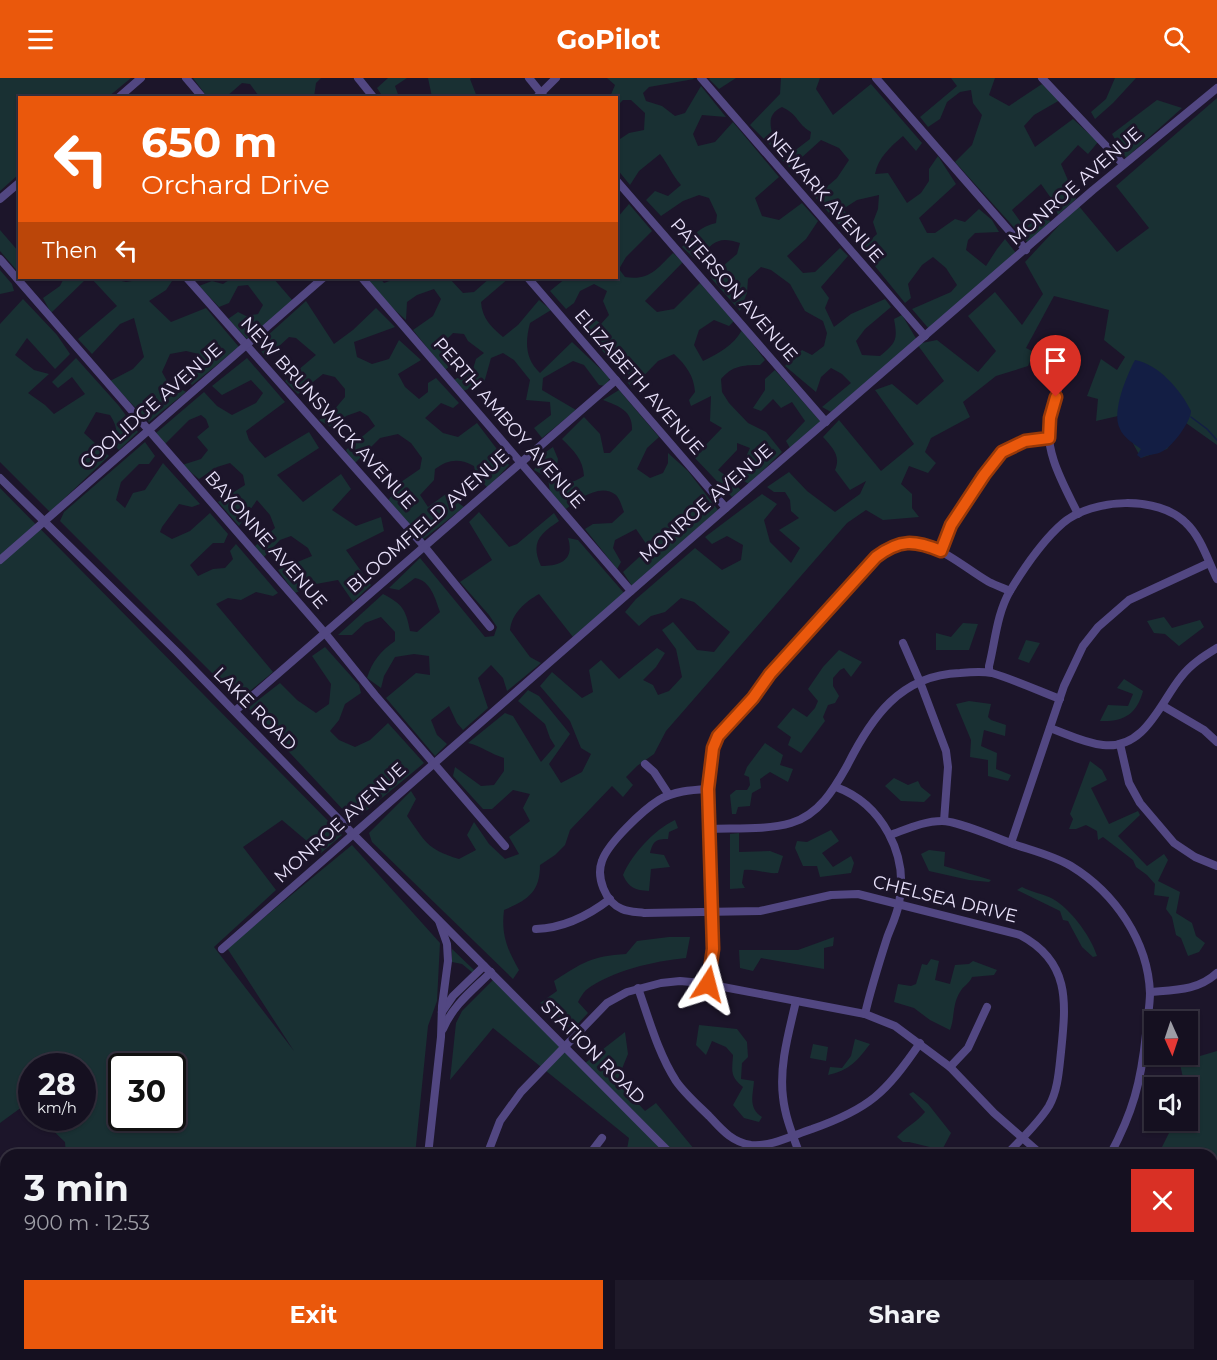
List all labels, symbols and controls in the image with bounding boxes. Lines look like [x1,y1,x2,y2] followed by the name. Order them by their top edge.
[24,23,57,56] icon: menu
[557,23,660,56] text: GoPilot
[1160,23,1193,56] icon: search
[141,116,277,168] text: 650 m
[42,120,120,198] icon: left
[1004,122,1146,250] street label: MONROE AVENUE
[762,127,888,267] street label: NEWARK AVENUE
[141,168,330,201] text: Orchard Drive
[666,214,802,366] street label: PATERSON AVENUE
[110,234,143,267] icon: left
[42,237,98,264] text: Then
[570,305,708,459] street label: ELIZABETH AVENUE
[236,312,420,514] street label: NEW BRUNSWICK AVENUE
[429,333,589,513] street label: PERTH AMBOY AVENUE
[1030,335,1081,397] pin
[75,338,227,474] street label: COOLIDGE AVENUE
[1039,344,1072,377] icon: arrive
[635,439,777,567] street label: MONROE AVENUE
[342,444,514,598] street label: BLOOMFIELD AVENUE
[200,467,332,613] street label: BAYONNE AVENUE
[209,663,301,755] street label: LAKE ROAD
[270,758,410,888] street label: MONROE AVENUE
[871,870,1019,928] street label: CHELSEA DRIVE
[676,952,740,1016] position arrow
[536,995,650,1109] street label: STATION ROAD
[1144,1011,1198,1065] north arrow
[1144,1011,1198,1131] map controls
[108,1053,186,1131] speed limit sign: 30
[38,1066,76,1103] text: 28
[1144,1077,1198,1131] button: sound
[37,1098,77,1117] text: km/h
[24,1166,129,1210] text: 3 min
[1131,1169,1194,1232] button: close
[24,1211,150,1235] text: 900 m · 12:53
[24,1280,603,1349] button: Exit
[615,1280,1194,1349] button: Share

